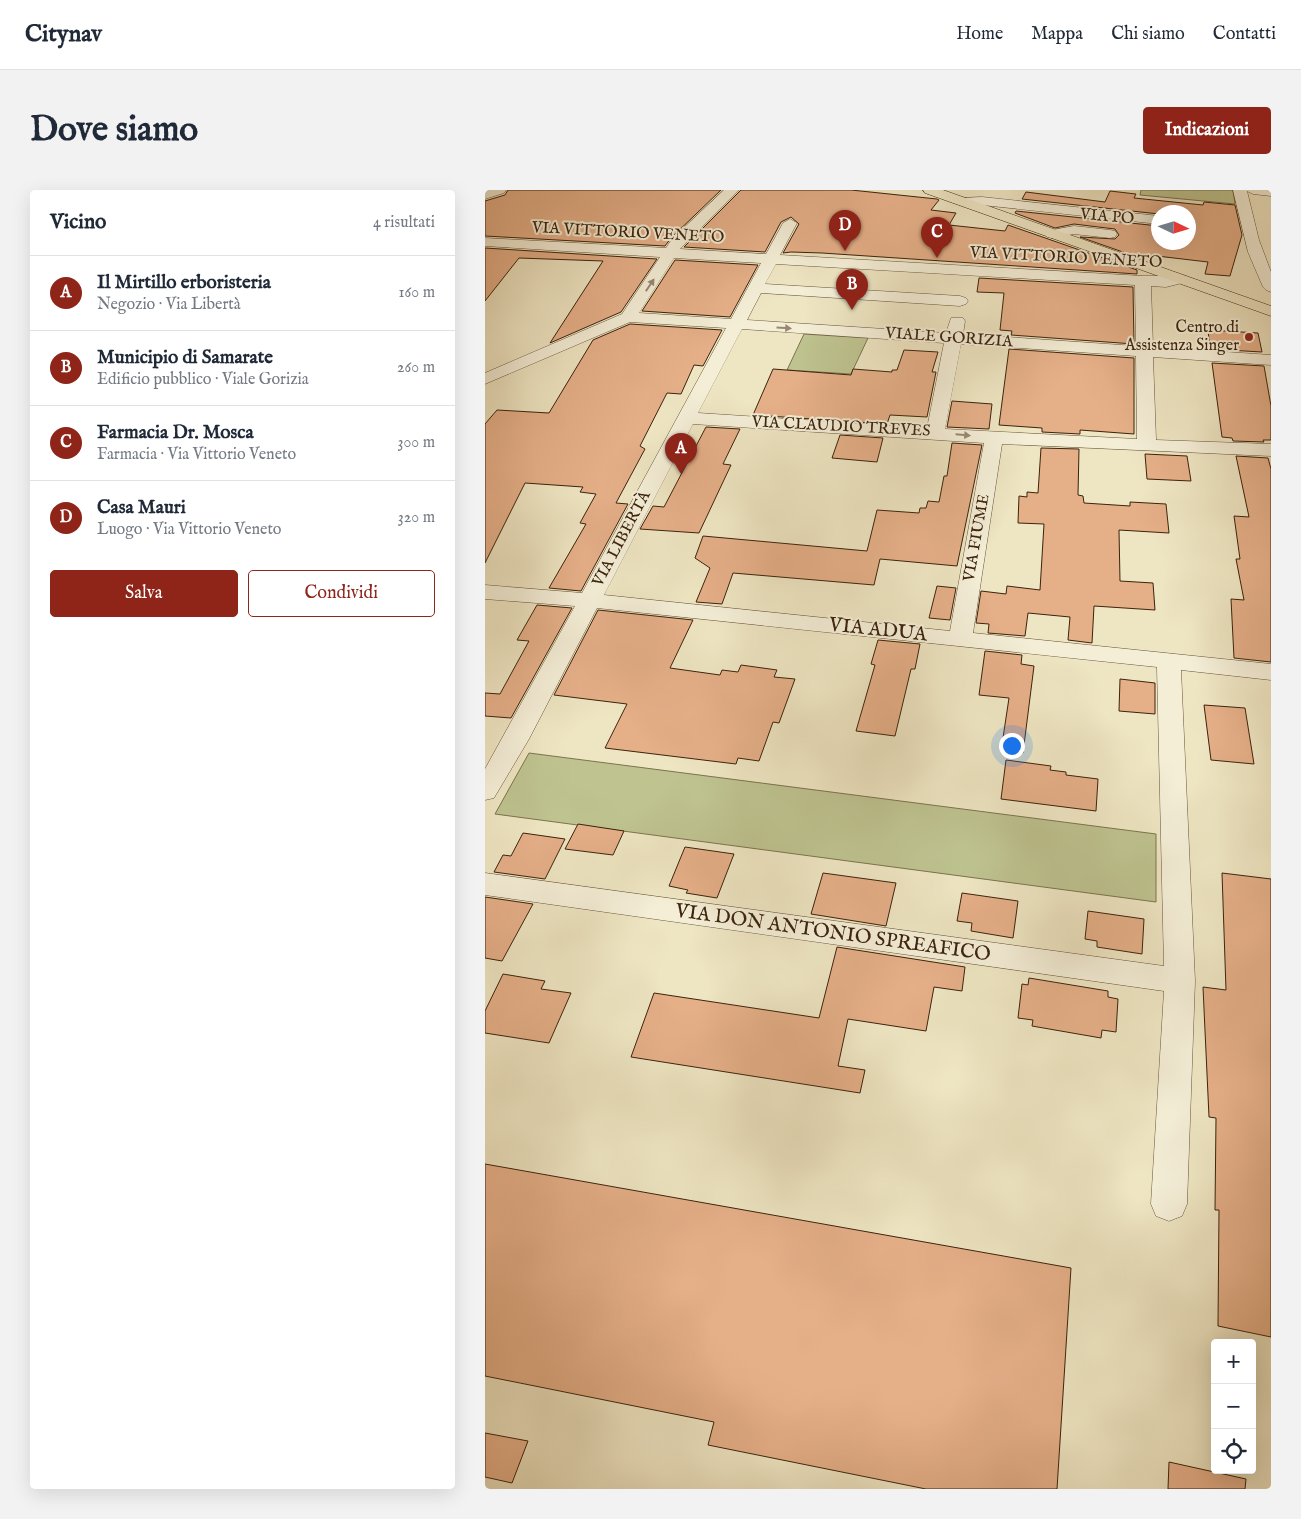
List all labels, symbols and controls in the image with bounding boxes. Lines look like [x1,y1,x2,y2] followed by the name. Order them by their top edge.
[25,19,102,50] text: Citynav
[956,23,1003,46] text: Home
[1031,23,1083,46] text: Mappa
[1111,23,1185,46] text: Chi siamo
[1213,23,1276,46] text: Contatti
[1143,107,1271,154] button: Indicazioni
[30,108,198,153] text: Dove siamo
[1078,205,1135,229] street label: VIA PO
[1151,205,1196,250] north arrow
[50,209,106,236] text: Vicino
[829,210,861,251] pin: D
[373,213,435,233] text: 4 risultati
[921,217,953,258] pin: C
[530,218,725,248] street label: VIA VITTORIO VENETO
[968,243,1163,273] street label: VIA VITTORIO VENETO
[836,269,868,310] pin: B
[97,271,271,295] text: Il Mirtillo erboristeria
[645,278,655,291] one-way arrow
[61,283,71,303] text: A
[399,283,435,303] text: 160 m
[97,295,241,315] text: Negozio · Via Libertà
[1124,318,1239,356] place label: Centro di Assistenza Singer
[884,323,1015,353] street label: VIALE GORIZIA
[776,324,792,332] one-way arrow
[1243,331,1255,343] marker: Centro di Assistenza Singer
[97,346,273,370] text: Municipio di Samarate
[61,358,71,378] text: B
[397,358,435,378] text: 260 m
[97,370,309,390] text: Edificio pubblico · Viale Gorizia
[750,412,931,442] street label: VIA CLAUDIO TREVES
[97,421,254,445] text: Farmacia Dr. Mosca
[955,431,971,439] one-way arrow
[60,433,72,453] text: C
[397,433,435,453] text: 300 m
[665,433,697,474] pin: A
[97,445,296,465] text: Farmacia · Via Vittorio Veneto
[586,486,656,591] street label: VIA LIBERTÀ
[959,493,995,584] street label: VIA FIUME
[97,496,186,520] text: Casa Mauri
[60,508,72,528] text: D
[398,508,435,528] text: 320 m
[97,520,281,540] text: Luogo · Via Vittorio Veneto
[50,570,238,617] button: Salva
[248,570,435,617] button: Condividi
[827,612,929,648] street label: VIA ADUA
[999,733,1025,759] your location
[673,898,992,968] street label: VIA DON ANTONIO SPREAFICO
[1211,1339,1256,1474] map controls
[1211,1339,1256,1384] button: +
[1211,1384,1256,1429] button: −
[1211,1429,1256,1474] button: locate

